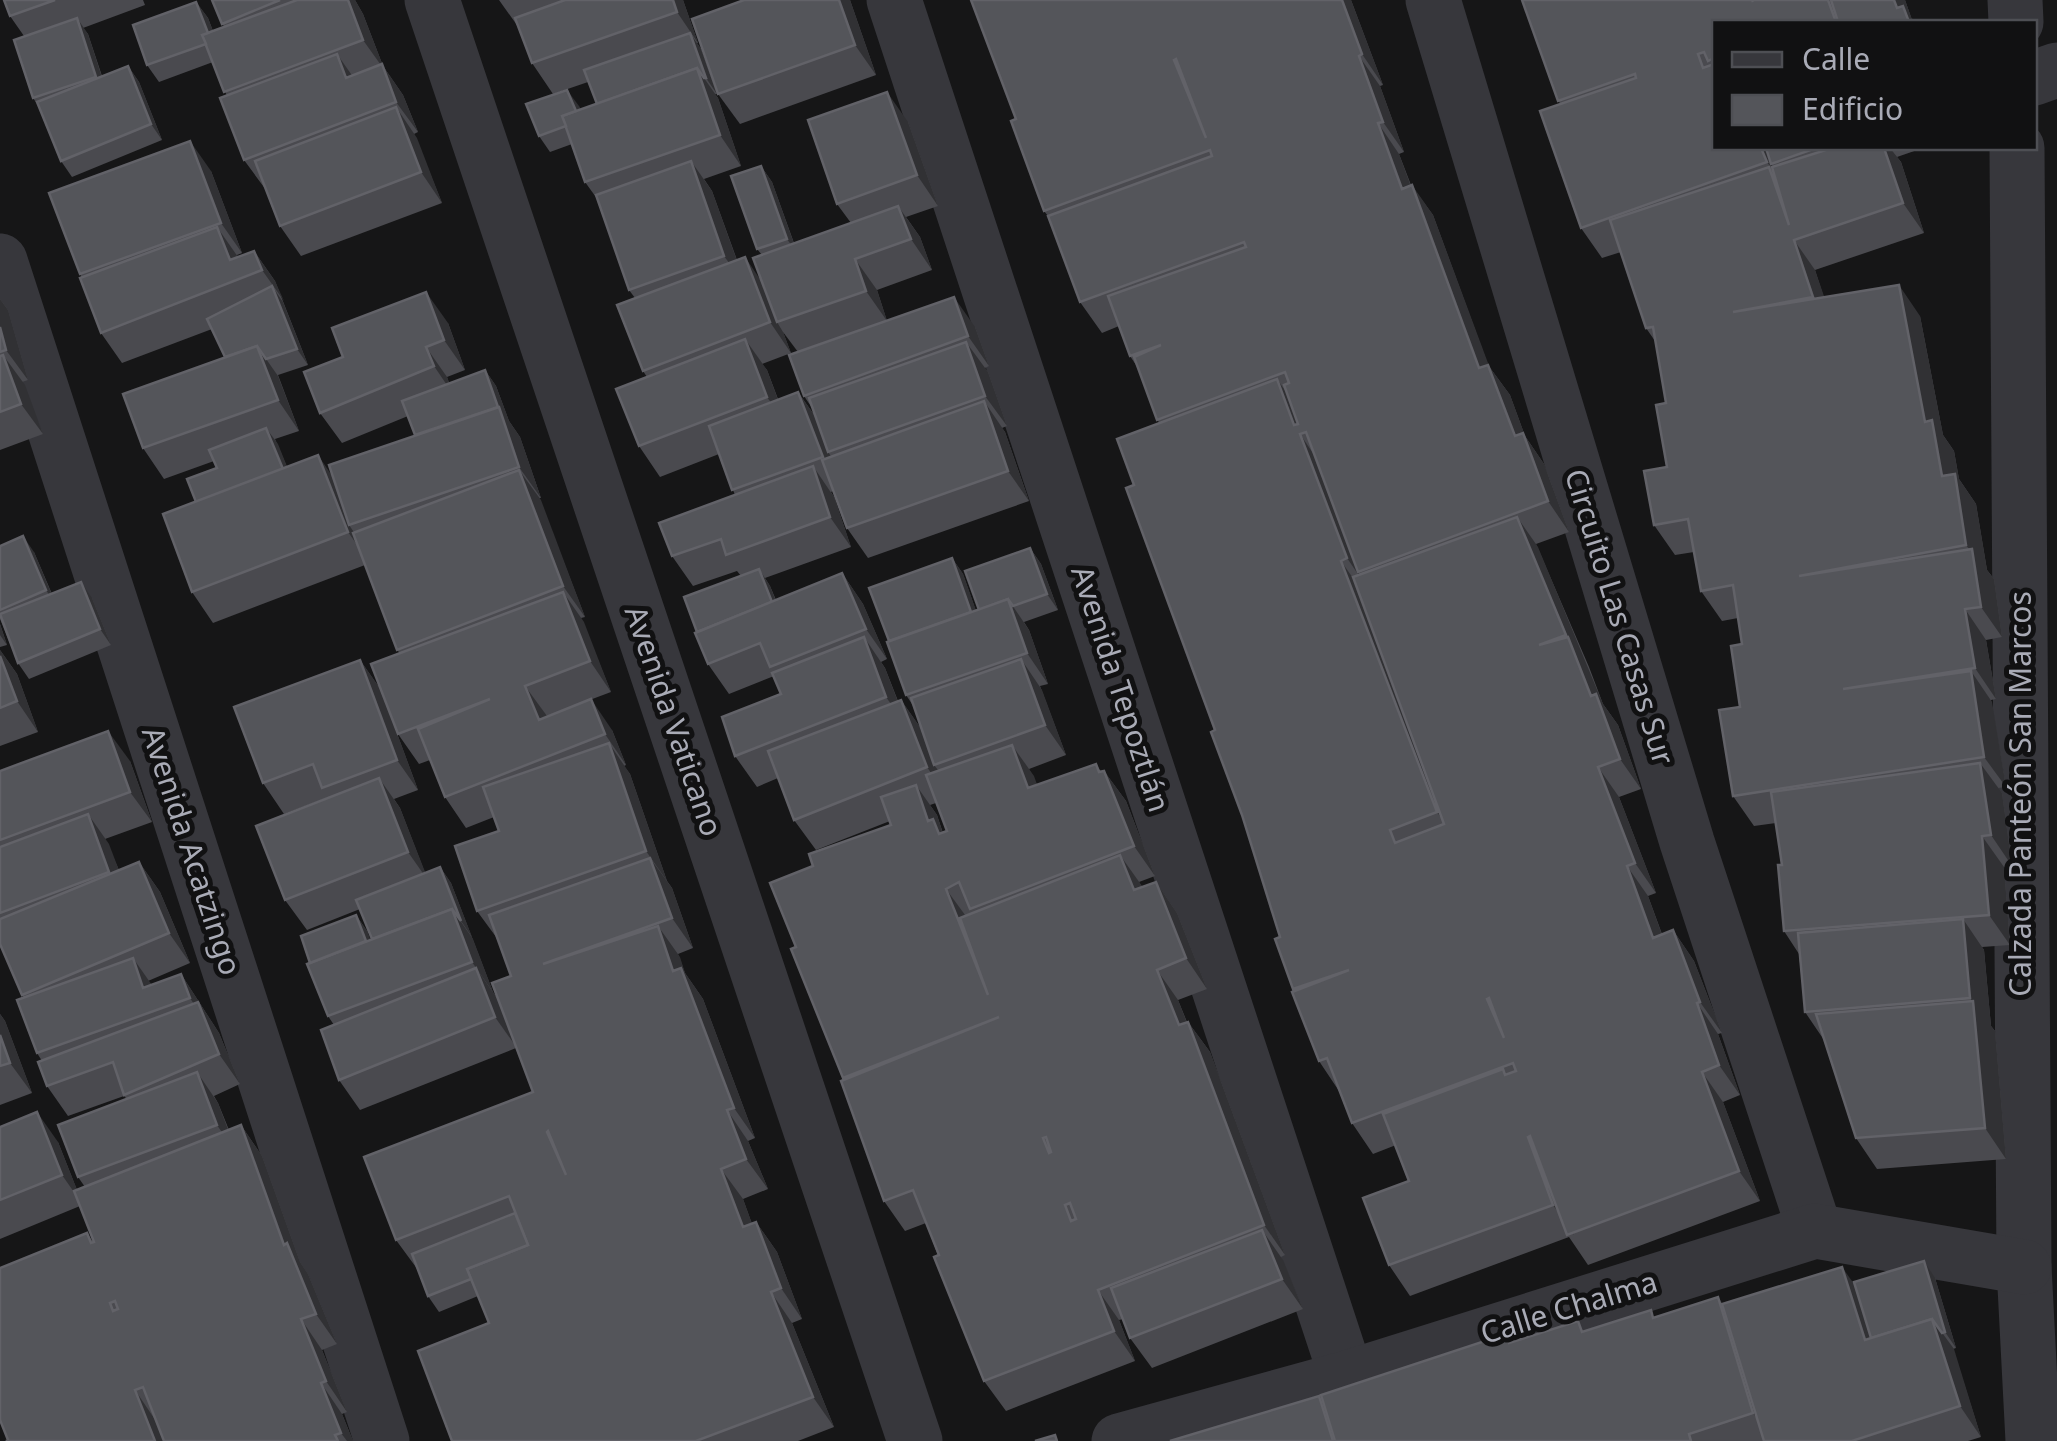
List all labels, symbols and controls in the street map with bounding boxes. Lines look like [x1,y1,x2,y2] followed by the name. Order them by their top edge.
[1712,20,2037,150] legend
[1802,38,1870,79] text: Calle
[1802,88,1903,129] text: Edificio
[1556,464,1685,769] street label: Circuito Las Casas Sur
[1062,560,1181,817] street label: Avenida Tepoztlán
[1999,591,2040,997] street label: Calzada Panteón San Marcos
[616,600,733,841] street label: Avenida Vaticano
[133,721,252,980] street label: Avenida Acatzingo
[1475,1260,1662,1353] street label: Calle Chalma

